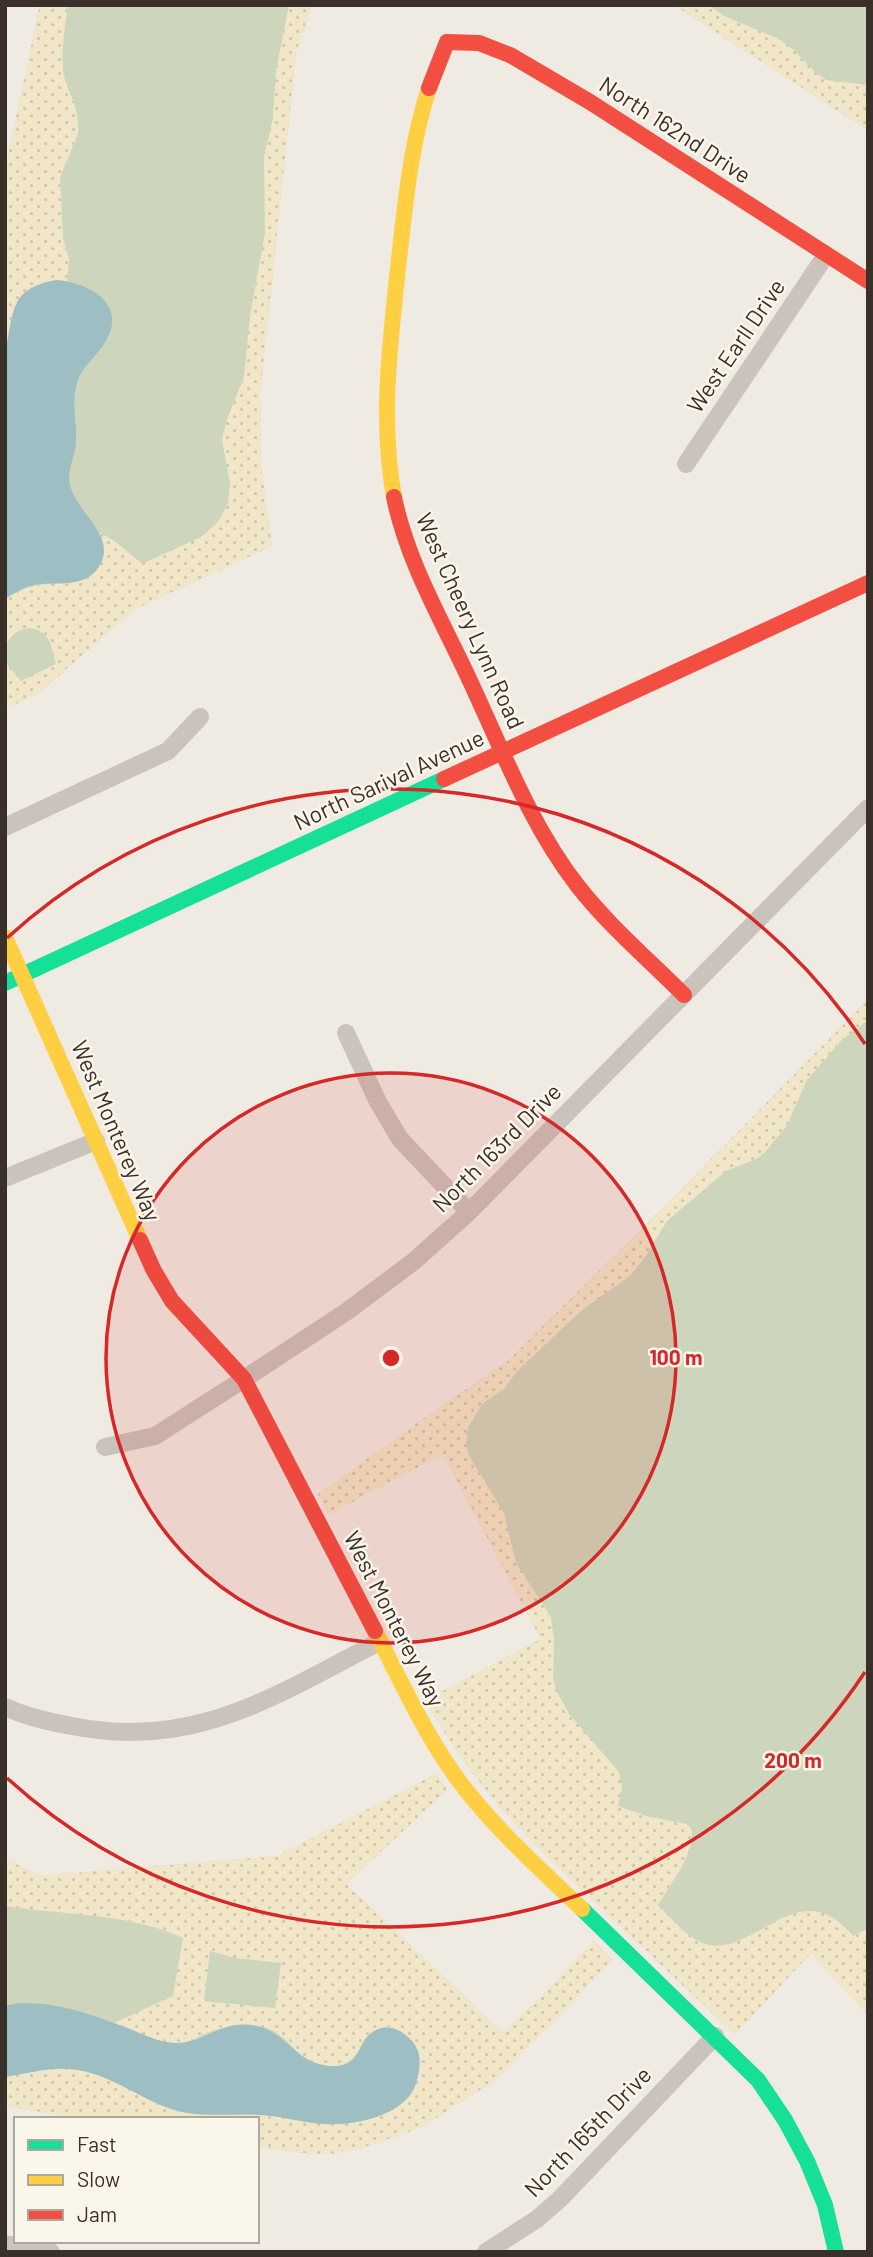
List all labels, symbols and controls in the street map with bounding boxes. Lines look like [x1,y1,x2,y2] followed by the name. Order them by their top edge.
[595,70,757,189] street label: North 162nd Drive
[680,273,790,418] street label: West Earll Drive
[411,508,531,733] street label: West Cheery Lynn Road
[289,723,488,836] street label: North Sarival Avenue
[66,1036,168,1226] street label: West Monterey Way
[426,1077,566,1217] street label: North 163rd Drive
[649,1344,703,1369] text: 100 m
[379,1346,403,1370] centre of rings
[338,1526,451,1711] street label: West Monterey Way
[764,1747,822,1772] text: 200 m
[518,2060,657,2202] street label: North 165th Drive
[14,2117,259,2243] legend
[77,2131,117,2156] text: Fast
[77,2166,120,2191] text: Slow
[77,2201,117,2226] text: Jam

